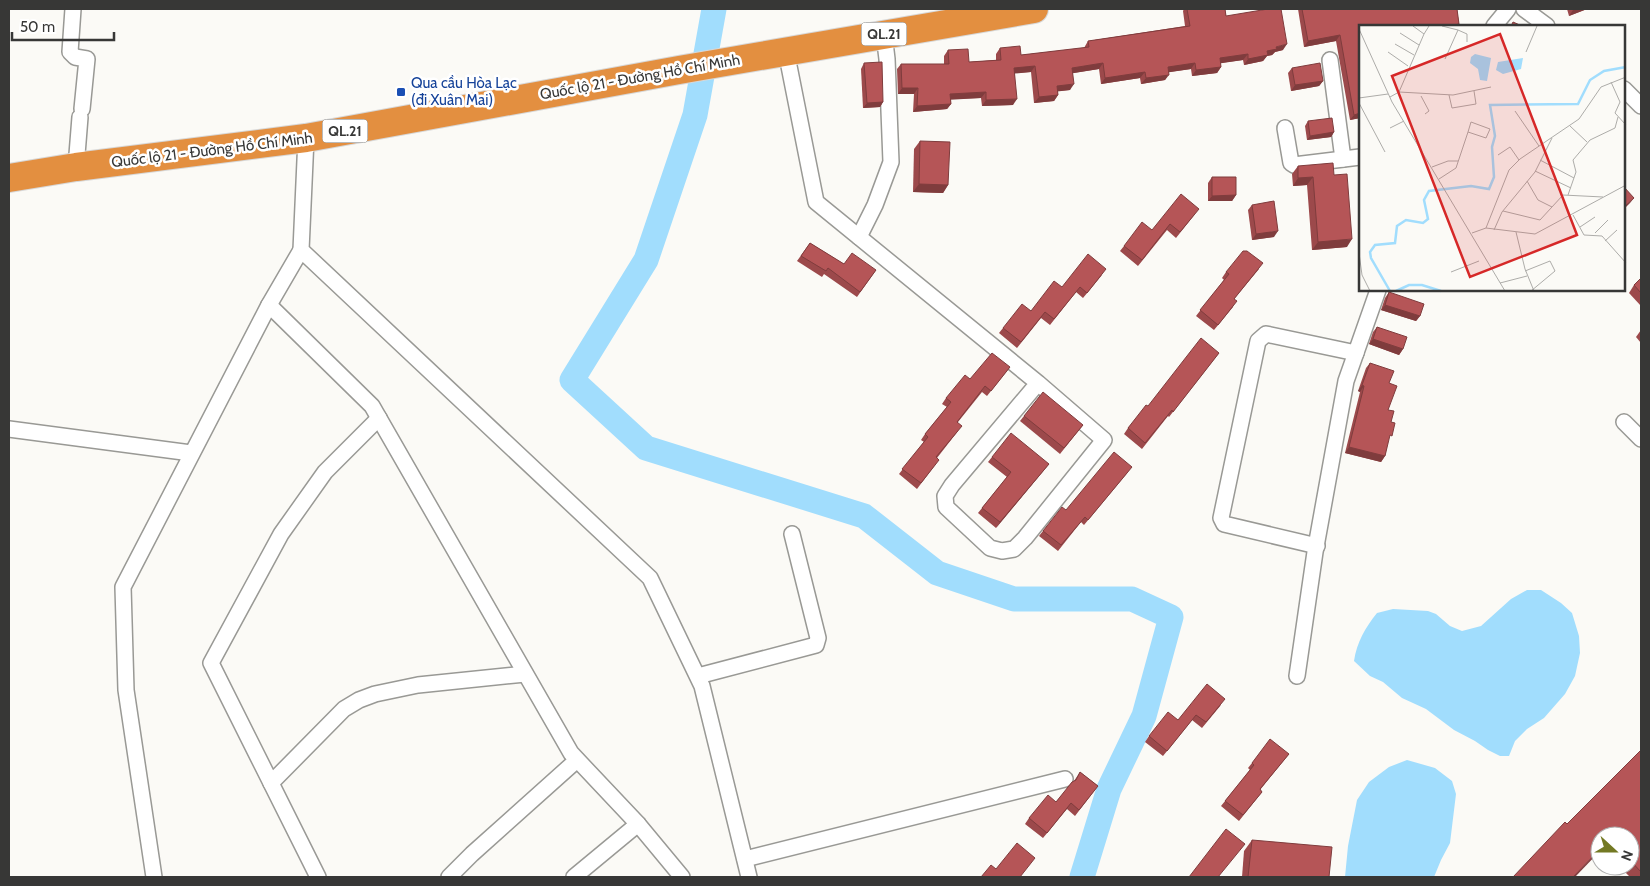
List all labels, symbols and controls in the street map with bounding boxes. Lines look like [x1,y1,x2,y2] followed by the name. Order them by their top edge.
[12,10,115,42] scale bar
[20,18,55,36] text: 50 m
[862,22,906,46] road number: QL.21
[1359,25,1625,291] inset map
[539,51,741,103] street label: Quốc lộ 21 - Đường Hồ Chí Minh
[411,74,517,109] place label: Qua cầu Hòa Lạc (đi Xuân Mai)
[395,86,407,98] marker: Qua cầu Hòa Lạc (đi Xuân Mai)
[322,120,368,142] road number: QL.21
[110,129,314,171] street label: Quốc lộ 21 - Đường Hồ Chí Minh
[1590,826,1640,876] north arrow
[1617,848,1637,864] text: N

